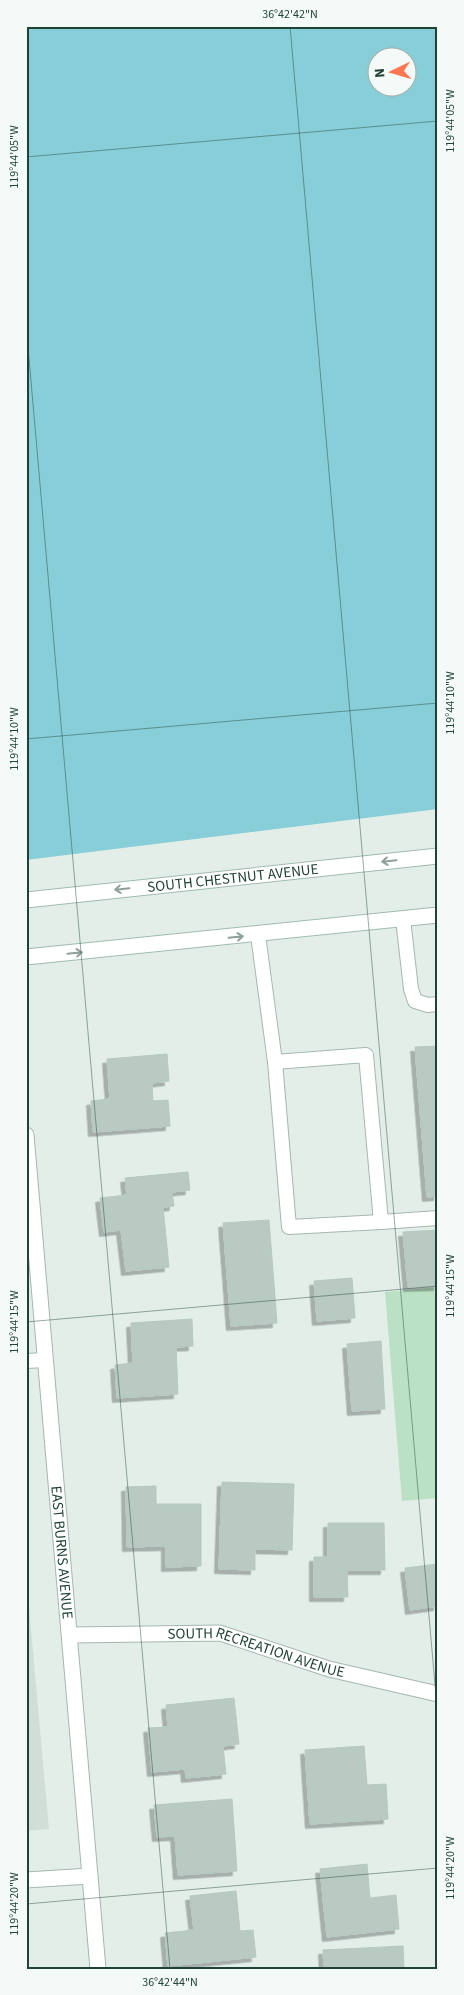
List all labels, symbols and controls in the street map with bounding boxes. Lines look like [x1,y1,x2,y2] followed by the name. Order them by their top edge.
[262,6,318,23] text: 36°42'42"N
[366,48,416,98] north arrow
[370,68,390,79] text: N
[442,89,459,153] text: 119°44'05"W
[6,125,23,189] text: 119°44'05"W
[442,671,459,735] text: 119°44'10"W
[6,707,23,771] text: 119°44'10"W
[382,856,398,866] one-way arrow
[146,858,320,897] street label: SOUTH CHESTNUT AVENUE
[114,885,130,894] one-way arrow
[228,932,244,942] one-way arrow
[66,948,82,958] one-way arrow
[442,1254,459,1318] text: 119°44'15"W
[6,1290,23,1354] text: 119°44'15"W
[46,1485,78,1620] street label: EAST BURNS AVENUE
[167,1622,347,1683] street label: SOUTH RECREATION AVENUE
[442,1836,459,1900] text: 119°44'20"W
[6,1872,23,1936] text: 119°44'20"W
[142,1974,198,1991] text: 36°42'44"N

